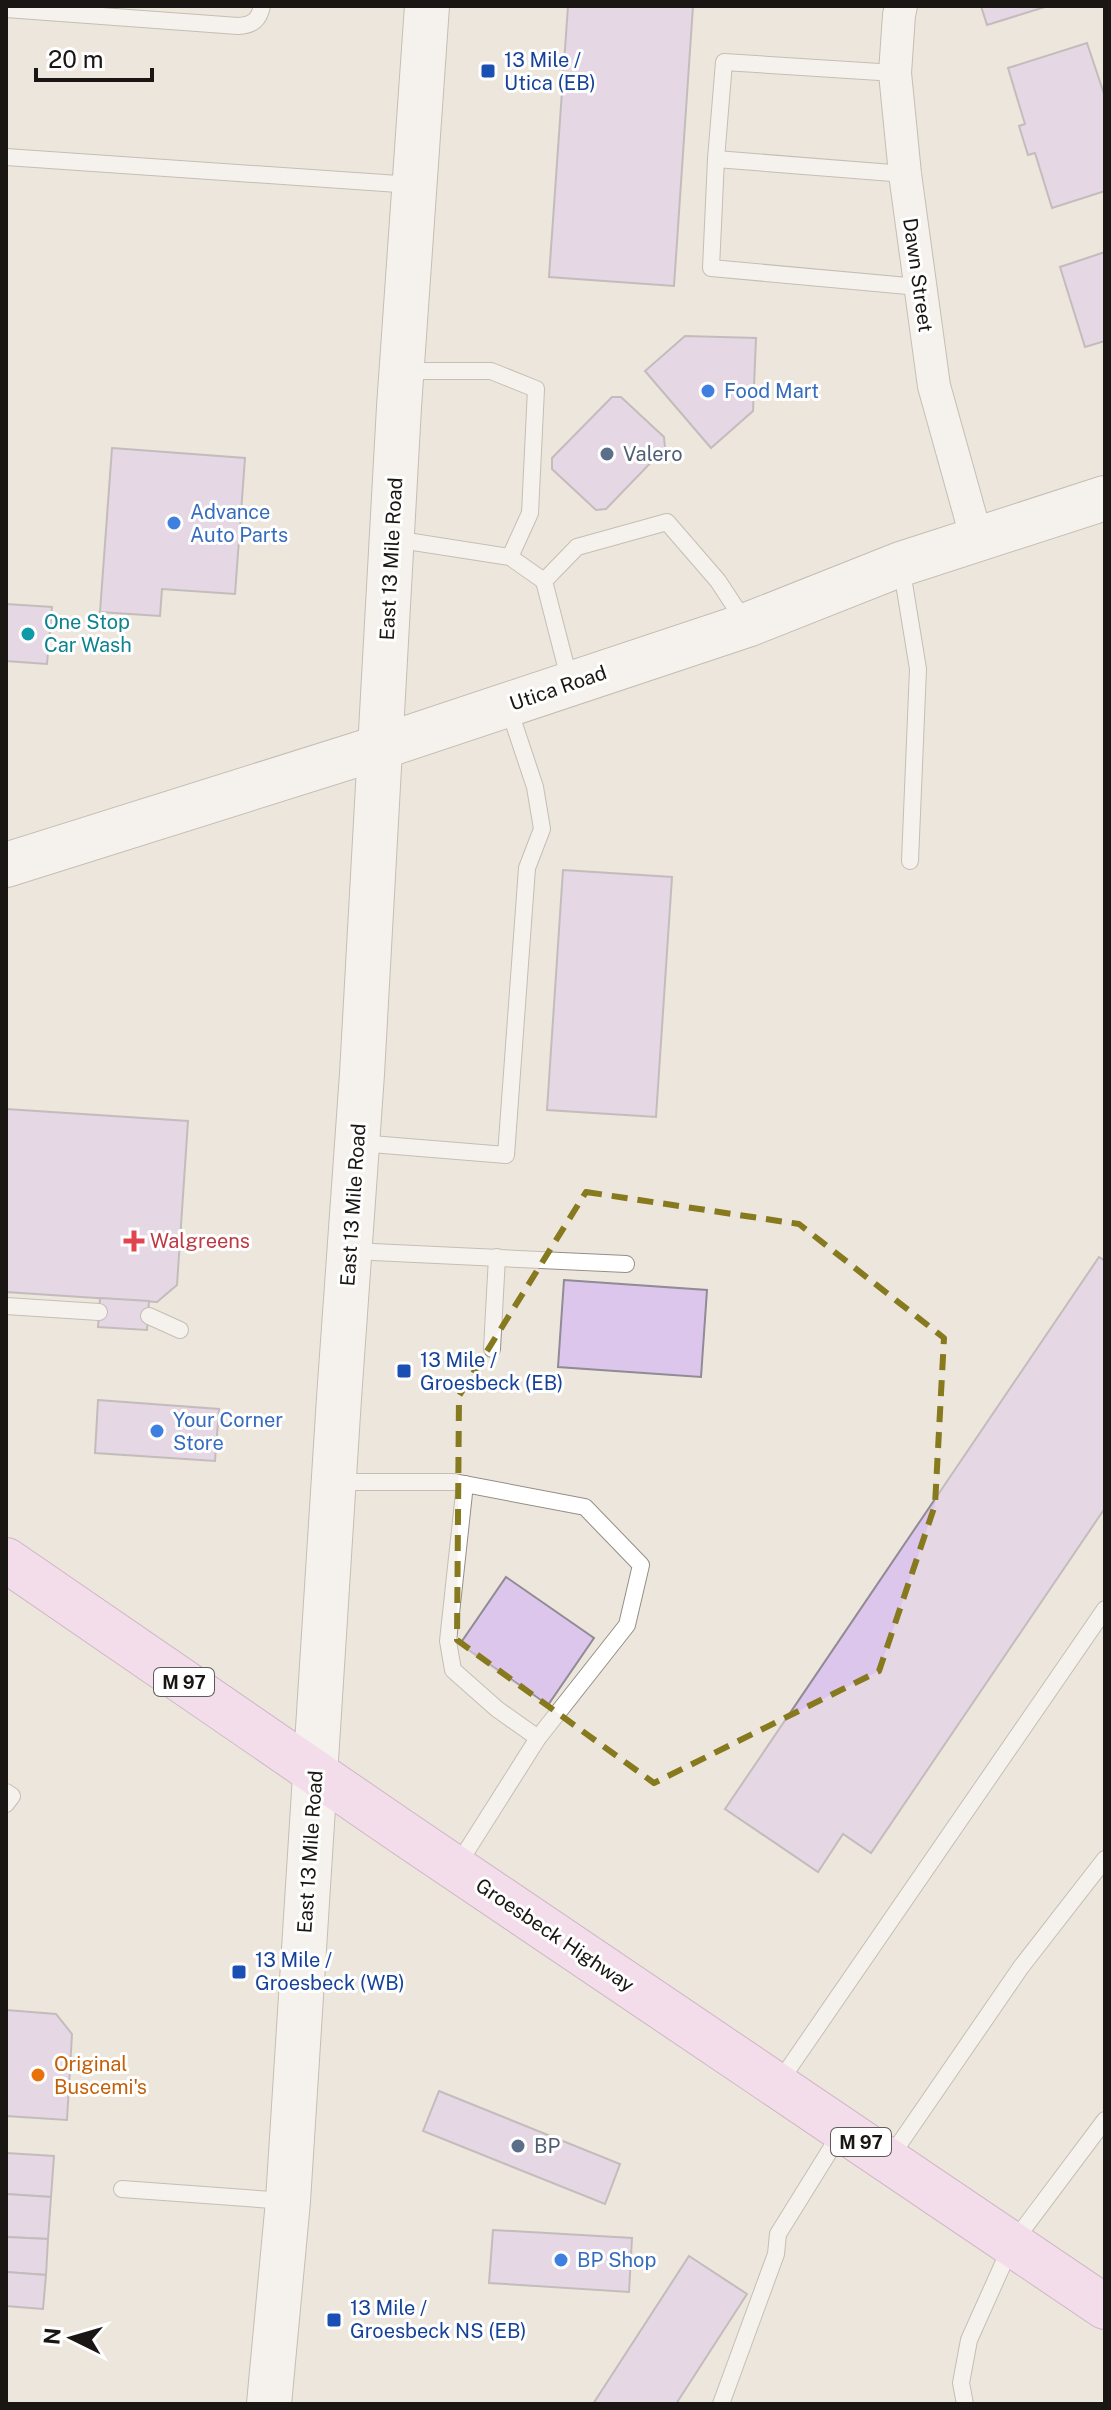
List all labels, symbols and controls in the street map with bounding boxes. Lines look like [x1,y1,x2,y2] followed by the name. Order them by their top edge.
[36,32,152,82] scale bar
[48,45,104,73] text: 20 m
[504,48,596,95] place label: 13 Mile / Utica (EB)
[479,62,497,80] marker: 13 Mile / Utica (EB)
[898,216,938,334] street label: Dawn Street
[724,379,819,403] place label: Food Mart
[699,382,717,400] marker: Food Mart
[623,442,683,466] place label: Valero
[598,445,616,463] marker: Valero
[375,477,407,641] street label: East 13 Mile Road
[190,500,288,547] place label: Advance Auto Parts
[165,514,183,532] marker: Advance Auto Parts
[44,610,132,657] place label: One Stop Car Wash
[19,625,37,643] marker: One Stop Car Wash
[506,660,610,716] street label: Utica Road
[335,1123,371,1287] street label: East 13 Mile Road
[150,1229,250,1253] place label: Walgreens
[125,1232,143,1250] marker: Walgreens
[420,1348,563,1395] place label: 13 Mile / Groesbeck (EB)
[395,1362,413,1380] marker: 13 Mile / Groesbeck (EB)
[173,1408,283,1455] place label: Your Corner Store
[148,1422,166,1440] marker: Your Corner Store
[154,1668,214,1696] road number: M 97
[292,1770,328,1934] street label: East 13 Mile Road
[471,1873,639,1997] street label: Groesbeck Highway
[255,1948,405,1995] place label: 13 Mile / Groesbeck (WB)
[230,1963,248,1981] marker: 13 Mile / Groesbeck (WB)
[54,2052,147,2099] place label: Original Buscemi's
[29,2066,47,2084] marker: Original Buscemi's
[831,2128,891,2156] road number: M 97
[534,2134,561,2158] place label: BP
[509,2137,527,2155] marker: BP
[577,2248,656,2272] place label: BP Shop
[552,2251,570,2269] marker: BP Shop
[350,2296,527,2343] place label: 13 Mile / Groesbeck NS (EB)
[32,2298,112,2378] north arrow
[325,2311,343,2329] marker: 13 Mile / Groesbeck NS (EB)
[38,2327,66,2346] text: N

